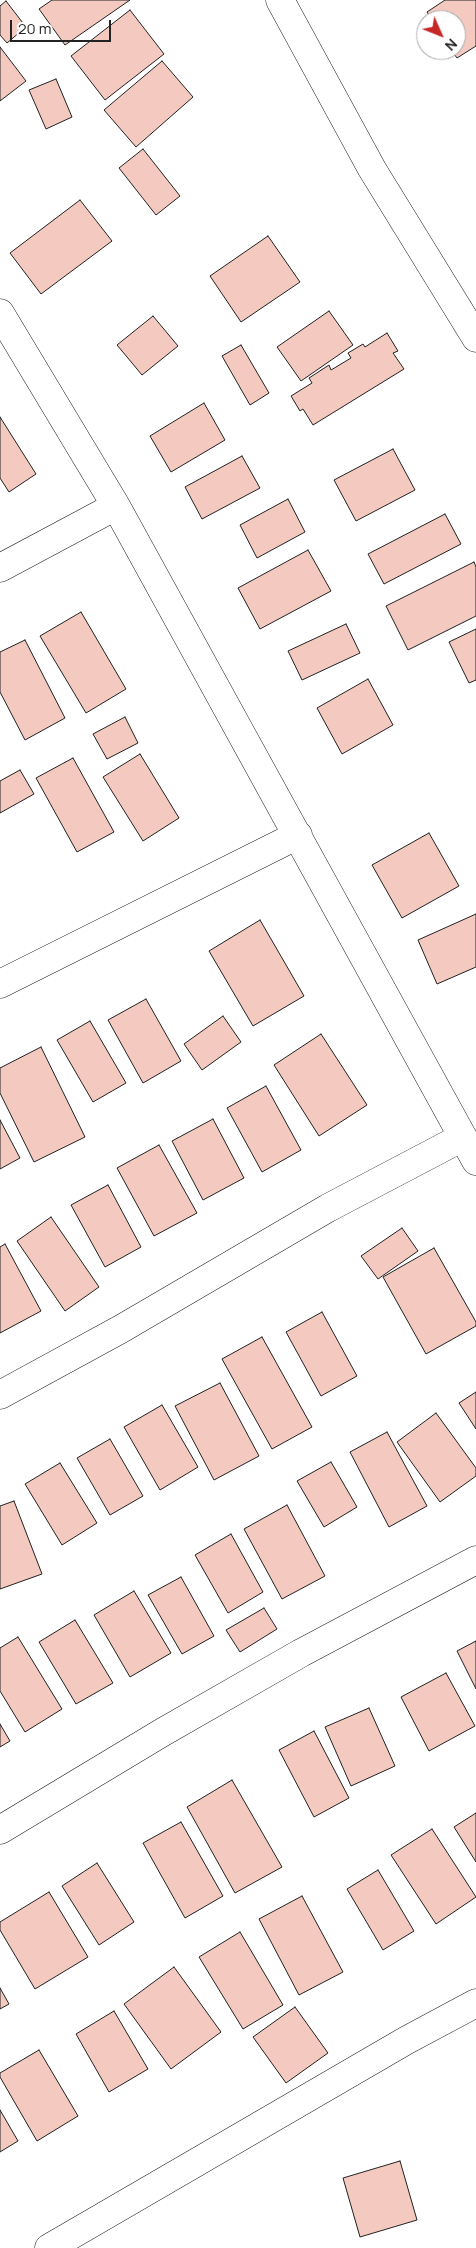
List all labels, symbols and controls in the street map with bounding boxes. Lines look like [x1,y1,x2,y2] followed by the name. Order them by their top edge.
[12,10,114,42] scale bar
[416,10,466,60] north arrow
[18,18,51,39] text: 20 m
[441,35,462,55] text: N

